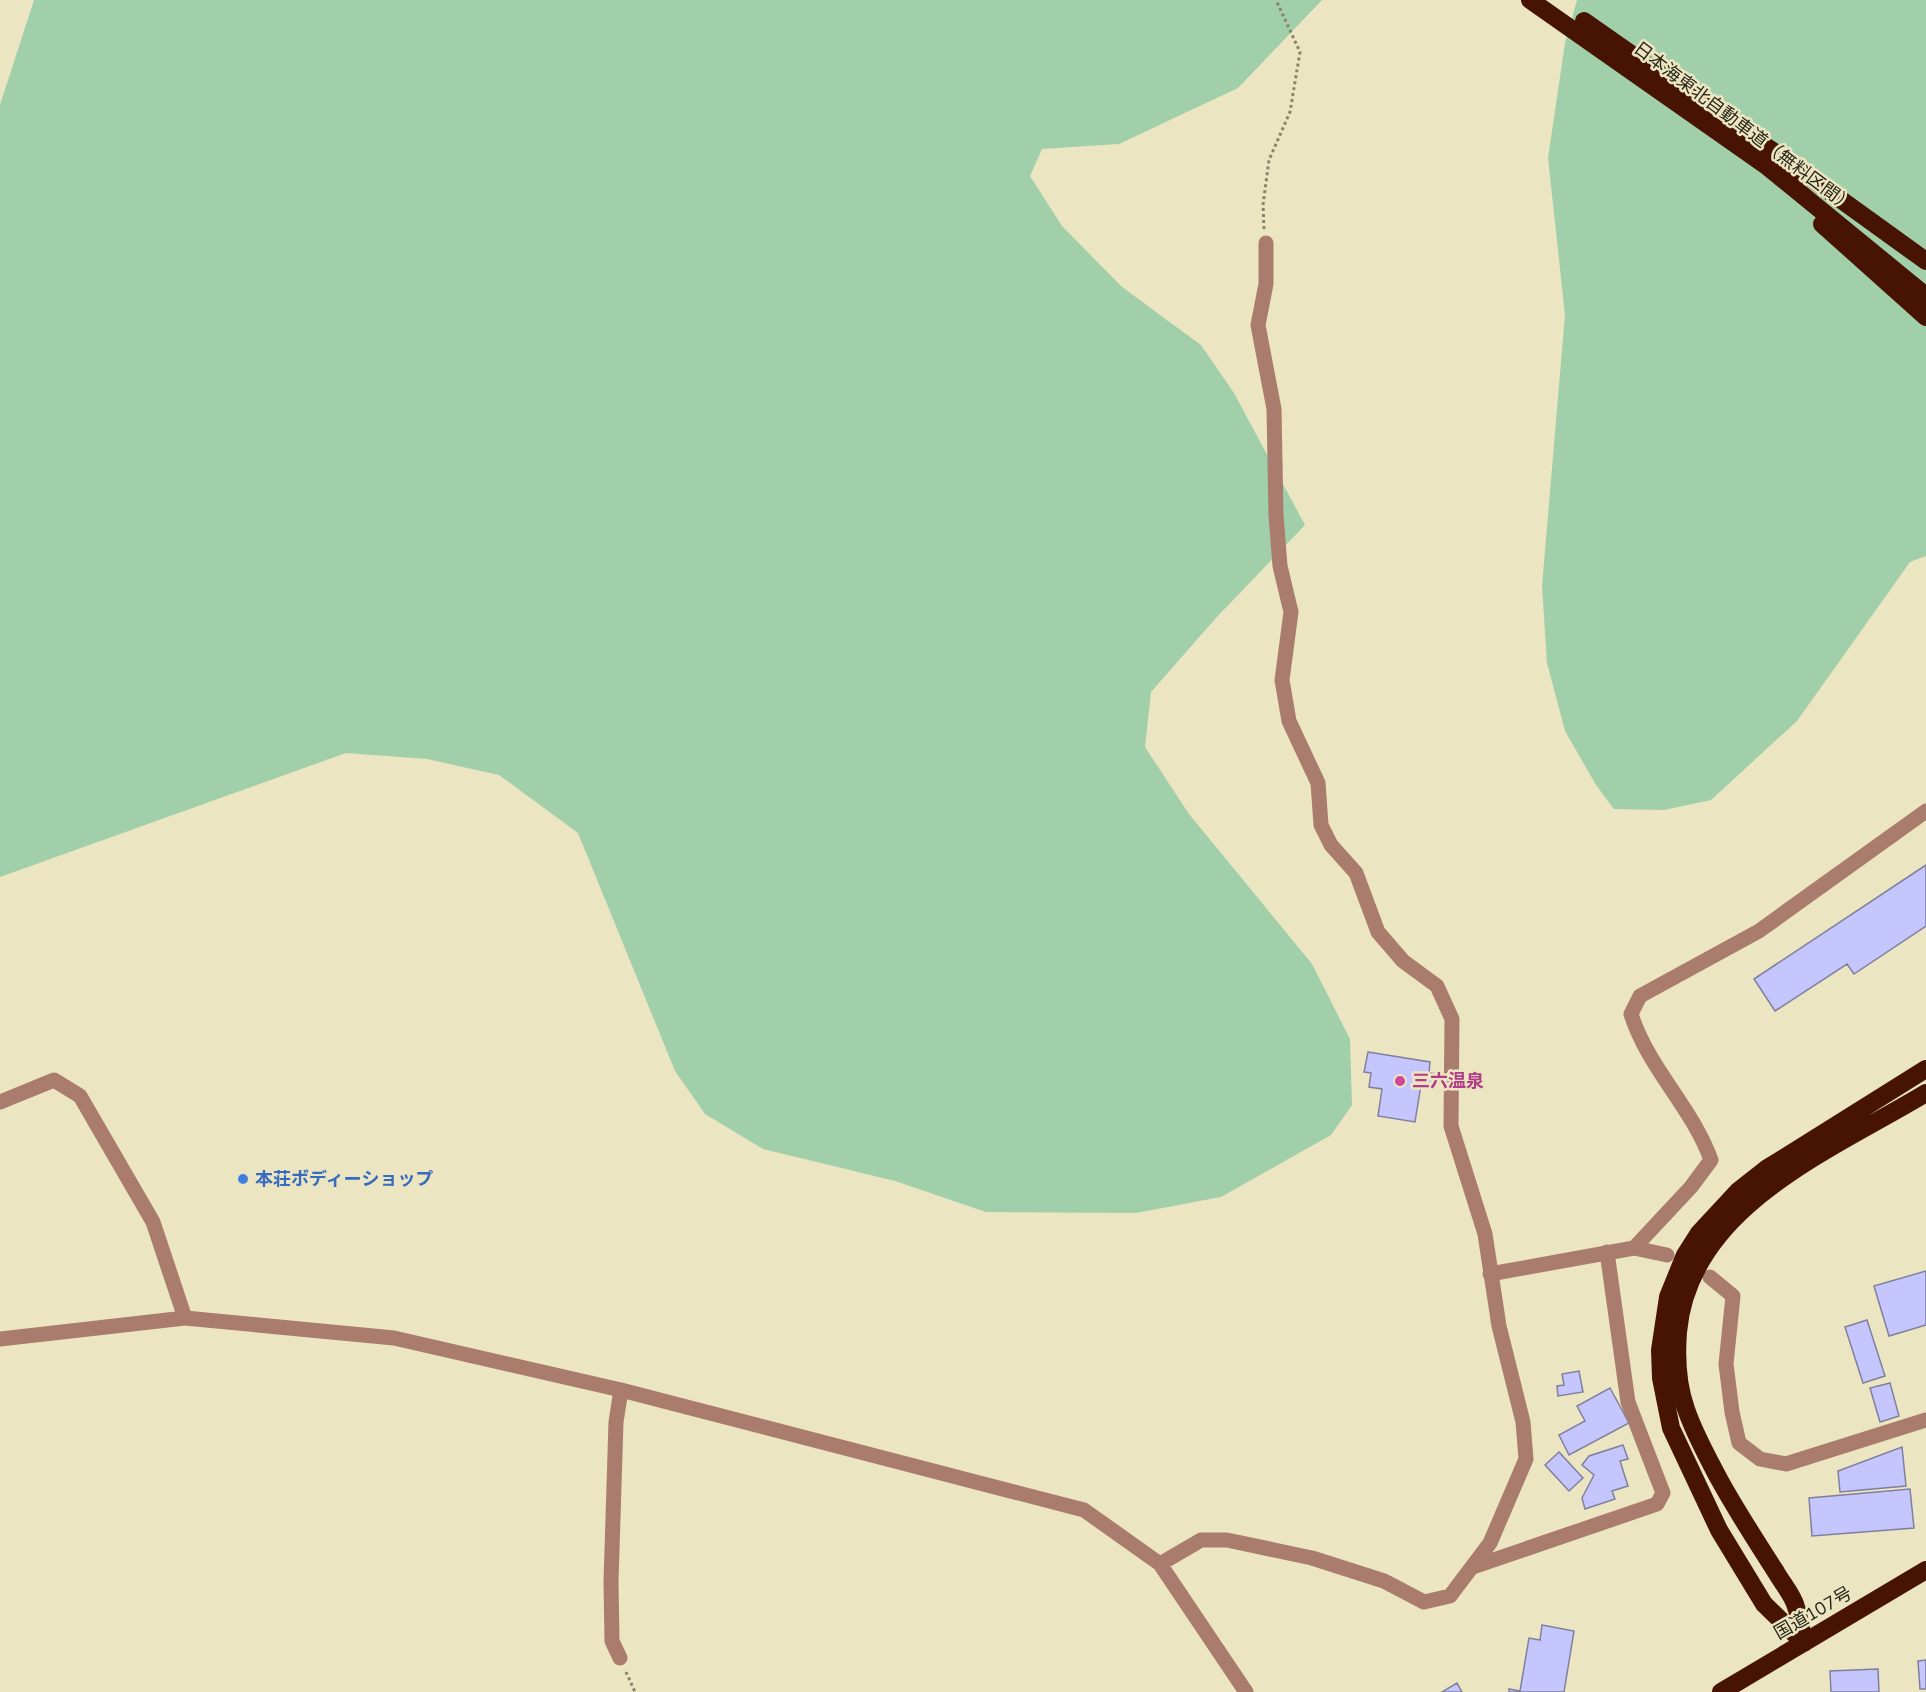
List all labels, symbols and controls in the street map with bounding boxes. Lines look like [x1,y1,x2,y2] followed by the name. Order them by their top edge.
[1629,36,1859,218] street label: 日本海東北自動車道（無料区間）
[1412,1069,1484,1093] place label: 三六温泉
[1393,1074,1407,1088] marker: 三六温泉
[255,1167,433,1191] place label: 本荘ボディーショップ
[236,1172,250,1186] marker: 本荘ボディーショップ
[1770,1581,1856,1645] street label: 国道107号

